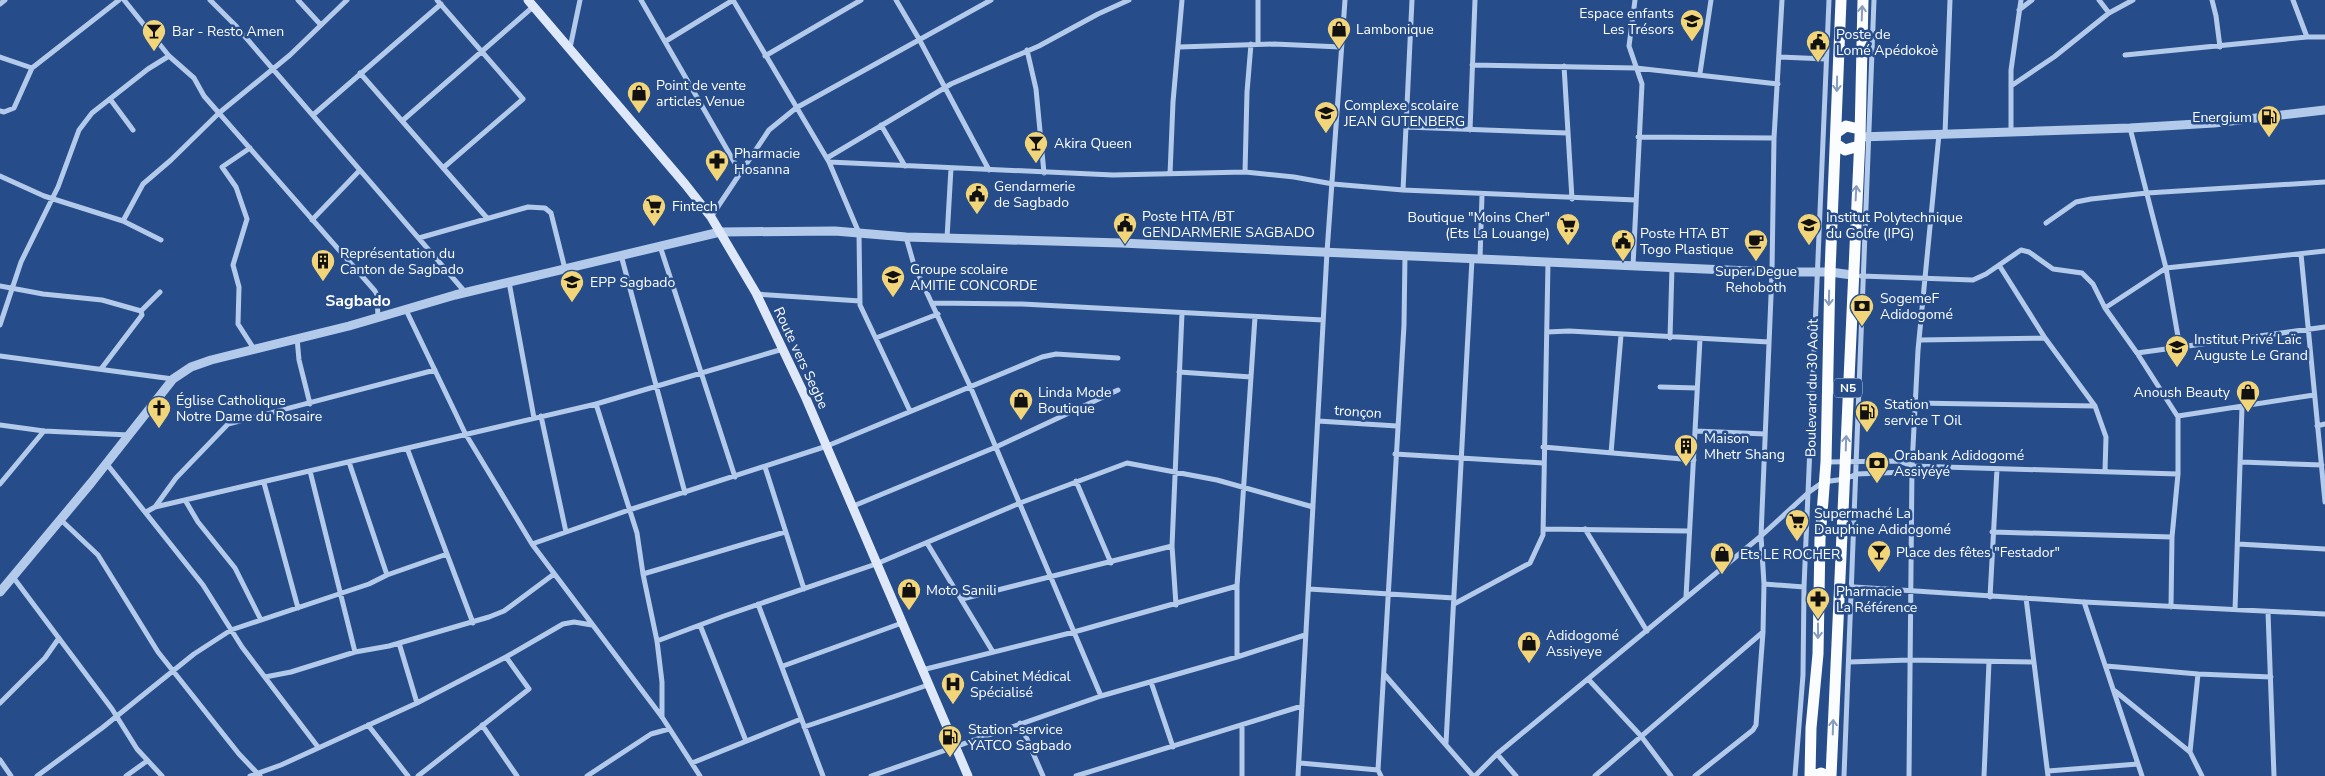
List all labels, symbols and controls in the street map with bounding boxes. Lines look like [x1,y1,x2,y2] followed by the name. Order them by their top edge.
[1579,4,1674,39] place label: Espace enfants Les Trésors
[1858,5,1867,21] one-way arrow
[1679,8,1705,42] school or university icon: Espace enfants Les Trésors
[1326,16,1352,50] shop icon: Lambonique
[141,18,167,52] bar icon: Bar - Resto Amen
[1356,20,1434,39] place label: Lambonique
[172,22,284,41] place label: Bar - Resto Amen
[1836,25,1938,60] place label: Poste de Lomé Apédokoè
[1805,29,1831,63] public building icon: Poste de Lomé Apédokoè
[1833,75,1842,91] one-way arrow
[656,76,746,111] place label: Point de vente articles Venue
[626,80,652,114] shop icon: Point de vente articles Venue
[1343,96,1465,131] place label: Complexe scolaire JEAN GUTENBERG
[1313,100,1339,134] school or university icon: Complexe scolaire JEAN GUTENBERG
[2256,104,2282,138] fuel station icon: Energium
[2192,108,2252,127] place label: Energium
[1023,130,1049,164] bar icon: Akira Queen
[1054,134,1132,153] place label: Akira Queen
[734,144,800,179] place label: Pharmacie Hosanna
[704,148,730,182] pharmacy icon: Pharmacie Hosanna
[994,177,1075,212] place label: Gendarmerie de Sagbado
[964,181,990,215] public building icon: Gendarmerie de Sagbado
[1852,185,1861,201] one-way arrow
[641,193,667,227] supermarket icon: Fintech
[672,197,718,216] place label: Fintech
[1142,207,1315,242] place label: Poste HTA /BT GENDARMERIE SAGBADO
[1408,208,1550,243] place label: Boutique "Moins Cher" (Ets La Louange)
[1826,208,1963,243] place label: Institut Polytechnique du Golfe (IPG)
[1112,211,1138,245] public building icon: Poste HTA /BT GENDARMERIE SAGBADO
[1555,212,1581,246] supermarket icon: Boutique "Moins Cher" (Ets La Louange)
[1796,212,1822,246] school or university icon: Institut Polytechnique du Golfe (IPG)
[1640,224,1733,259] place label: Poste HTA BT Togo Plastique
[1610,228,1636,262] public building icon: Poste HTA BT Togo Plastique
[1743,228,1769,262] cafe icon: Super Degue Rehoboth
[340,244,464,279] place label: Représentation du Canton de Sagbado
[310,248,336,282] building icon: Représentation du Canton de Sagbado
[910,260,1038,295] place label: Groupe scolaire AMITIE CONCORDE
[1715,262,1797,297] place label: Super Degue Rehoboth
[880,264,906,298] school or university icon: Groupe scolaire AMITIE CONCORDE
[559,269,585,303] school or university icon: EPP Sagbado
[590,273,675,292] place label: EPP Sagbado
[1880,289,1953,324] place label: SogemeF Adidogomé
[325,290,391,312] district label: Sagbado
[1824,290,1834,306] one-way arrow
[1849,293,1875,327] bank icon: SogemeF Adidogomé
[769,304,833,412] street label: Route vers Segbe
[1801,319,1823,457] street label: Boulevard du 30 Août
[2194,330,2308,365] place label: Institut Privé Laïc Auguste Le Grand
[2164,334,2190,368] school or university icon: Institut Privé Laïc Auguste Le Grand
[1834,378,1862,398] road number: N5
[2235,379,2261,413] shop icon: Anoush Beauty
[1038,383,1111,418] place label: Linda Mode Boutique
[2134,383,2231,402] place label: Anoush Beauty
[1008,387,1034,421] shop icon: Linda Mode Boutique
[176,391,322,426] place label: Église Catholique Notre Dame du Rosaire
[146,395,172,429] church icon: Église Catholique Notre Dame du Rosaire
[1884,395,1962,430] place label: Station service T Oil
[1854,399,1880,433] fuel station icon: Station service T Oil
[1334,401,1382,423] street label: tronçon
[1704,429,1785,464] place label: Maison Mhetr Shang
[1673,433,1699,467] building icon: Maison Mhetr Shang
[1841,435,1850,451] one-way arrow
[1894,446,2024,481] place label: Orabank Adidogomé Assiyéyé
[1864,450,1890,484] bank icon: Orabank Adidogomé Assiyéyé
[1814,504,1951,539] place label: Supermaché La Dauphine Adidogomé
[1784,508,1810,542] supermarket icon: Supermaché La Dauphine Adidogomé
[1866,539,1892,573] bar icon: Place des fêtes "Festador"
[1709,541,1735,575] shop icon: Ets LE ROCHER
[1896,543,2060,562] place label: Place des fêtes "Festador"
[1740,545,1840,564] place label: Ets LE ROCHER
[896,577,922,611] shop icon: Moto Sanili
[926,581,997,600] place label: Moto Sanili
[1836,582,1917,617] place label: Pharmacie La Référence
[1805,586,1831,620] pharmacy icon: Pharmacie La Référence
[1813,622,1823,639] one-way arrow
[1546,626,1619,661] place label: Adidogomé Assiyeye
[1516,630,1542,664] shop icon: Adidogomé Assiyeye
[970,667,1072,702] place label: Cabinet Médical Spécialisé
[940,671,966,705] hospital icon: Cabinet Médical Spécialisé
[967,720,1072,755] place label: Station-service YATCO Sagbado
[1829,720,1838,736] one-way arrow
[937,724,963,758] fuel station icon: Station-service YATCO Sagbado

